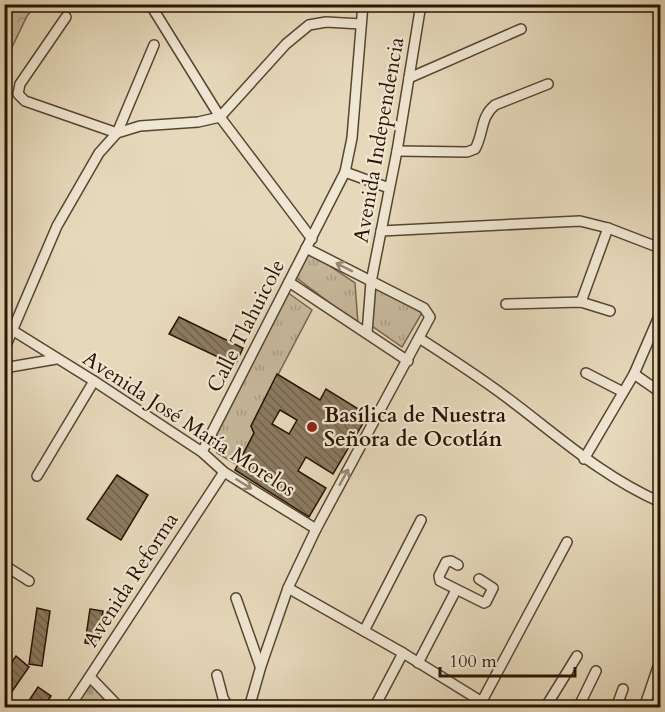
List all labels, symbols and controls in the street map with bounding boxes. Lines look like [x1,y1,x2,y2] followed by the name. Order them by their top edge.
[347,35,411,245] street label: Avenida Independencia
[200,255,292,397] street label: Calle Tlahuicole
[336,261,353,273] one-way arrow
[77,344,301,504] street label: Avenida José María Morelos
[324,401,507,454] place label: Basílica de Nuestra Señora de Ocotlán
[305,420,319,434] marker: Basílica de Nuestra Señora de Ocotlán
[338,469,350,486] one-way arrow
[235,479,252,491] one-way arrow
[77,507,185,653] street label: Avenida Reforma
[440,640,575,678] scale bar
[449,649,497,674] text: 100 m

